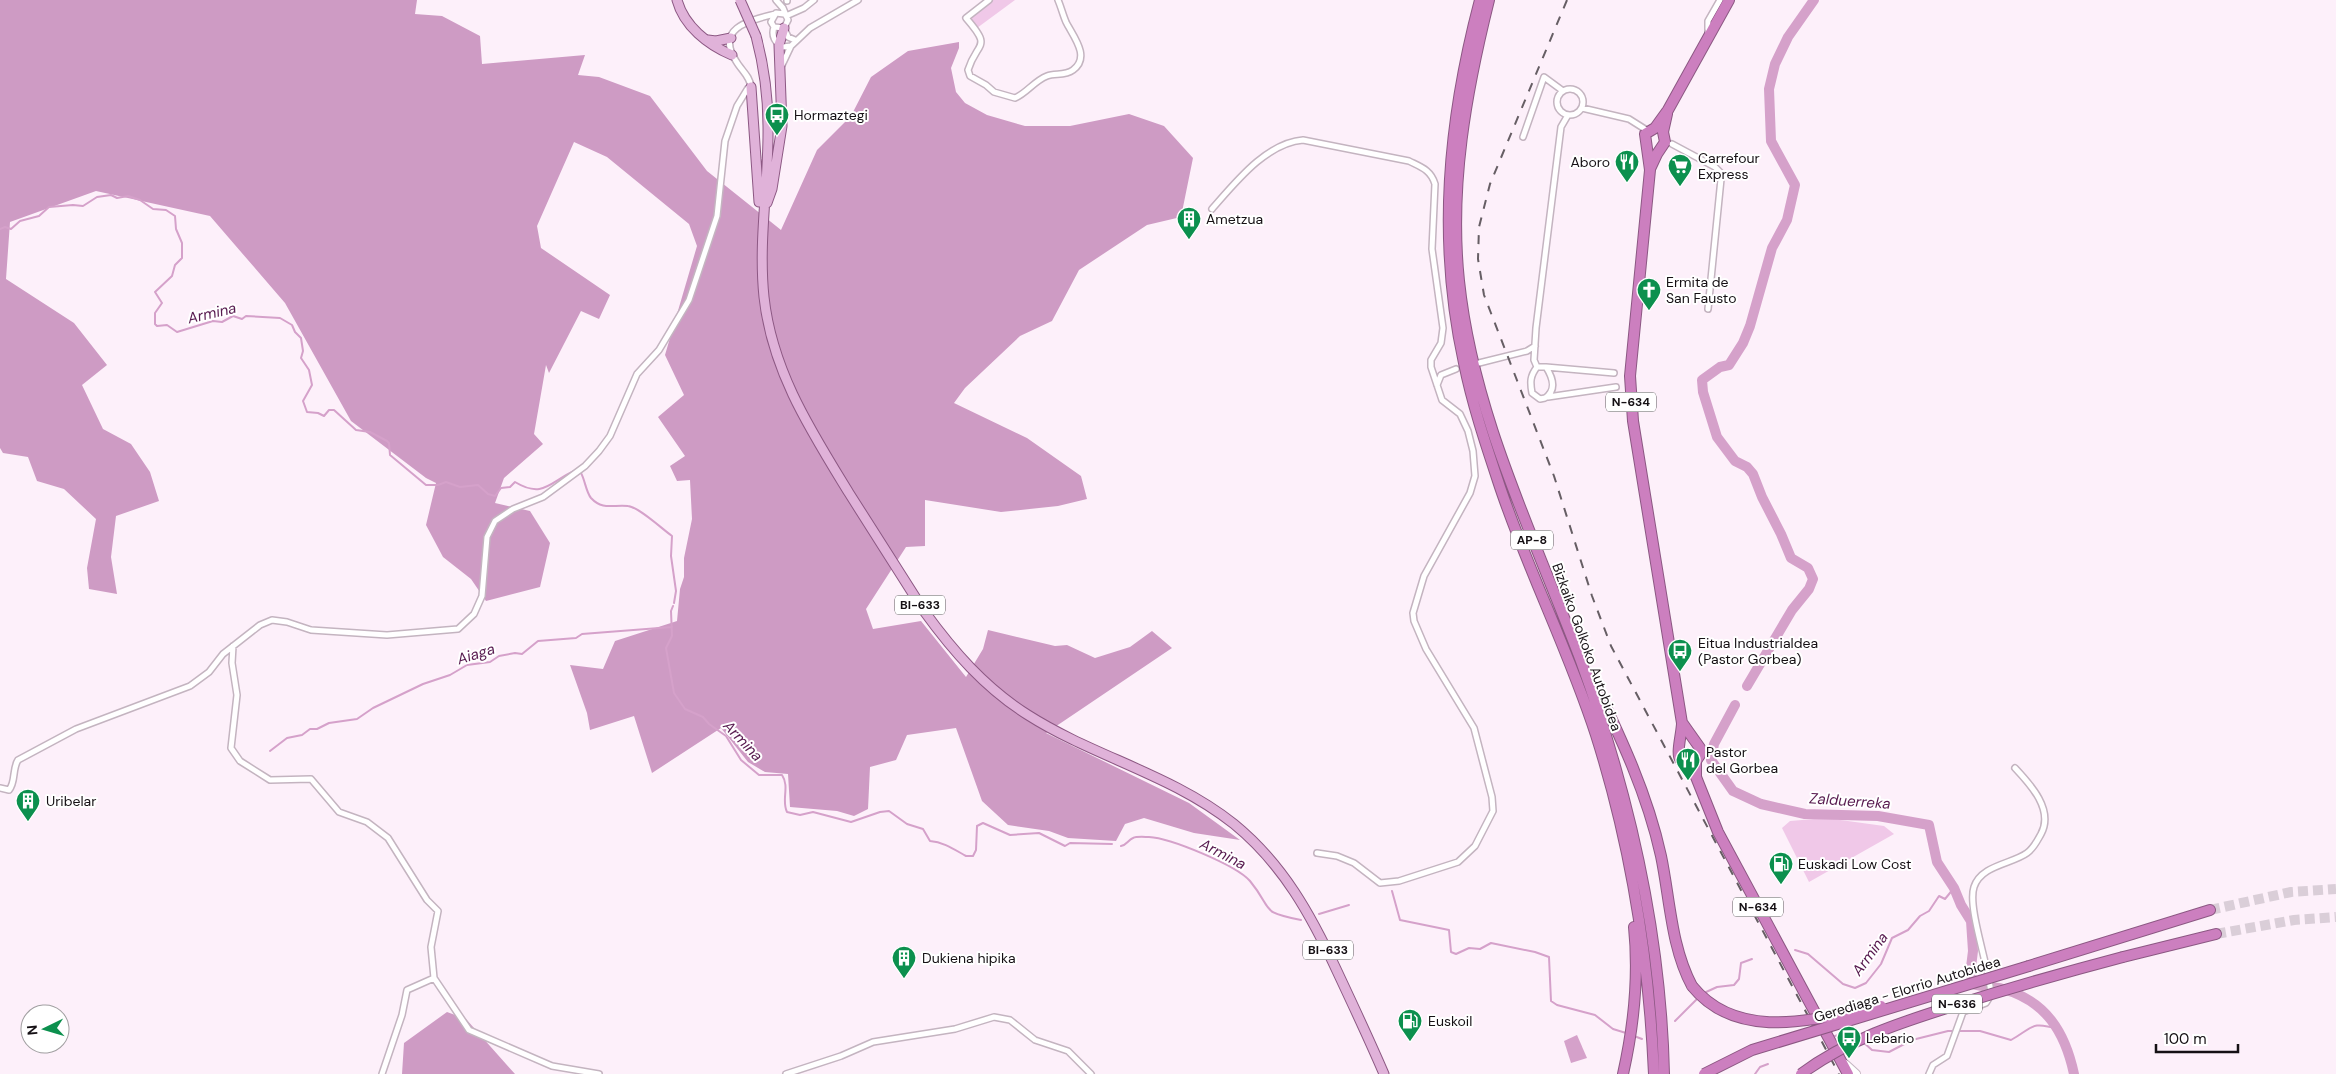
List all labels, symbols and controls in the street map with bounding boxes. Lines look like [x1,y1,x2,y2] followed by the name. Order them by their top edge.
[764,102,790,136] bus stop icon: Hormaztegi
[794,106,868,124] place label: Hormaztegi
[1614,149,1640,183] restaurant icon: Aboro
[1698,149,1760,183] place label: Carrefour Express
[1570,153,1610,171] place label: Aboro
[1667,153,1693,187] supermarket icon: Carrefour Express
[1176,206,1202,240] building icon: Ametzua
[1206,210,1263,228] place label: Ametzua
[1666,273,1736,307] place label: Ermita de San Fausto
[1636,277,1662,311] church icon: Ermita de San Fausto
[185,298,238,329] water label: Armina
[1606,392,1656,412] road number: N-634
[1511,530,1553,550] road number: AP-8
[1548,561,1626,733] street label: Bizkaiko Golkoko Autobidea
[895,596,945,614] road number: BI-633
[1698,634,1818,668] place label: Eitua Industrialdea (Pastor Gorbea)
[1667,638,1693,672] bus stop icon: Eitua Industrialdea (Pastor Gorbea)
[454,639,497,669] water label: Aiaga
[718,715,767,766] water label: Armina
[1706,743,1778,777] place label: Pastor del Gorbea
[1675,747,1701,781] restaurant icon: Pastor del Gorbea
[15,788,41,822] building icon: Uribelar
[1809,788,1891,814] water label: Zalduerreka
[46,792,96,810] place label: Uribelar
[1196,833,1249,874] water label: Armina
[1768,851,1794,885] fuel station icon: Euskadi Low Cost
[1798,855,1912,873] place label: Euskadi Low Cost
[1733,898,1783,916] road number: N-634
[1847,928,1893,981] water label: Armina
[1303,940,1353,960] road number: BI-633
[891,945,917,979] building icon: Dukiena hipika
[922,949,1016,967] place label: Dukiena hipika
[1812,952,2002,1026] street label: Gerediaga - Elorrio Autobidea
[1932,994,1982,1014] road number: N-636
[20,1004,70,1054] north arrow
[1397,1008,1423,1042] fuel station icon: Euskoil
[1428,1012,1472,1030] place label: Euskoil
[2156,1022,2238,1054] scale bar
[23,1024,41,1036] text: N
[1836,1025,1862,1059] bus stop icon: Lebario
[1866,1029,1914,1047] place label: Lebario
[2164,1029,2207,1049] text: 100 m

